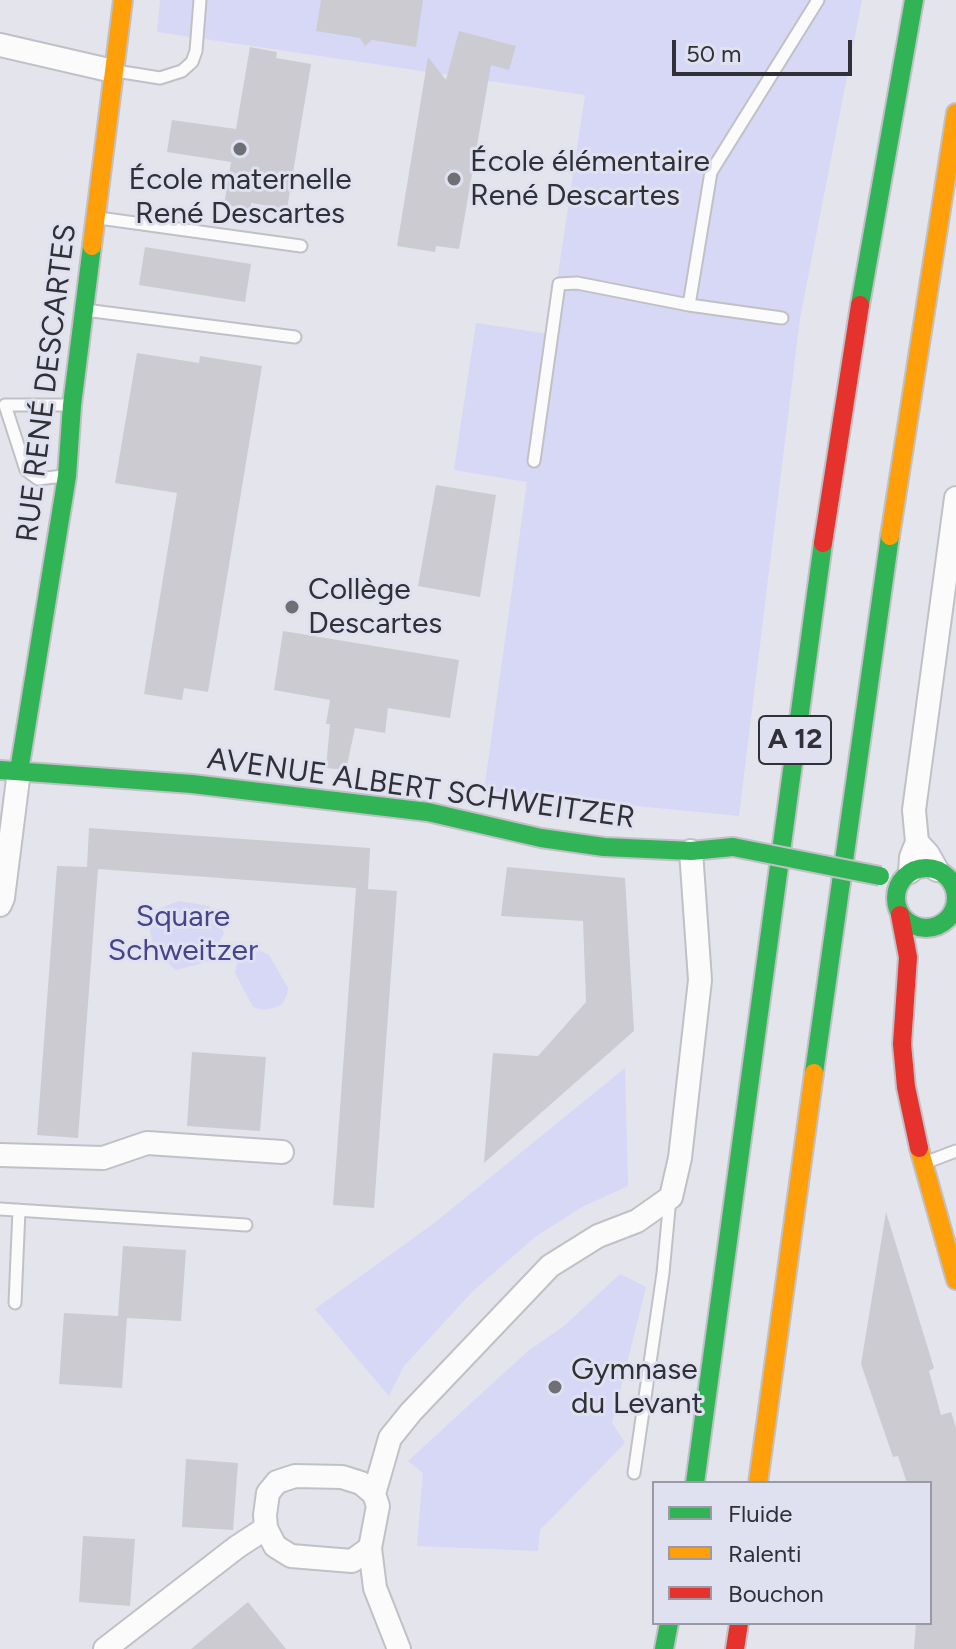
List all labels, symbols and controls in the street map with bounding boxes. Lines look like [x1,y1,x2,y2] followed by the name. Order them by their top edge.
[676,24,856,74] scale bar
[686,39,742,68] text: 50 m
[231,140,249,158] marker: École maternelle René Descartes
[470,144,710,214] place label: École élémentaire René Descartes
[128,162,352,232] place label: École maternelle René Descartes
[445,170,463,188] marker: École élémentaire René Descartes
[10,222,84,544] street label: RUE RENÉ DESCARTES
[308,572,442,642] place label: Collège Descartes
[283,598,301,616] marker: Collège Descartes
[759,716,831,764] road number: A 12
[205,741,637,837] street label: AVENUE ALBERT SCHWEITZER
[108,899,258,970] park label: Square Schweitzer
[571,1352,703,1422] place label: Gymnase du Levant
[546,1378,564,1396] marker: Gymnase du Levant
[652,1481,932,1625] legend
[728,1499,792,1528] text: Fluide
[728,1539,802,1568] text: Ralenti
[728,1579,824,1608] text: Bouchon

